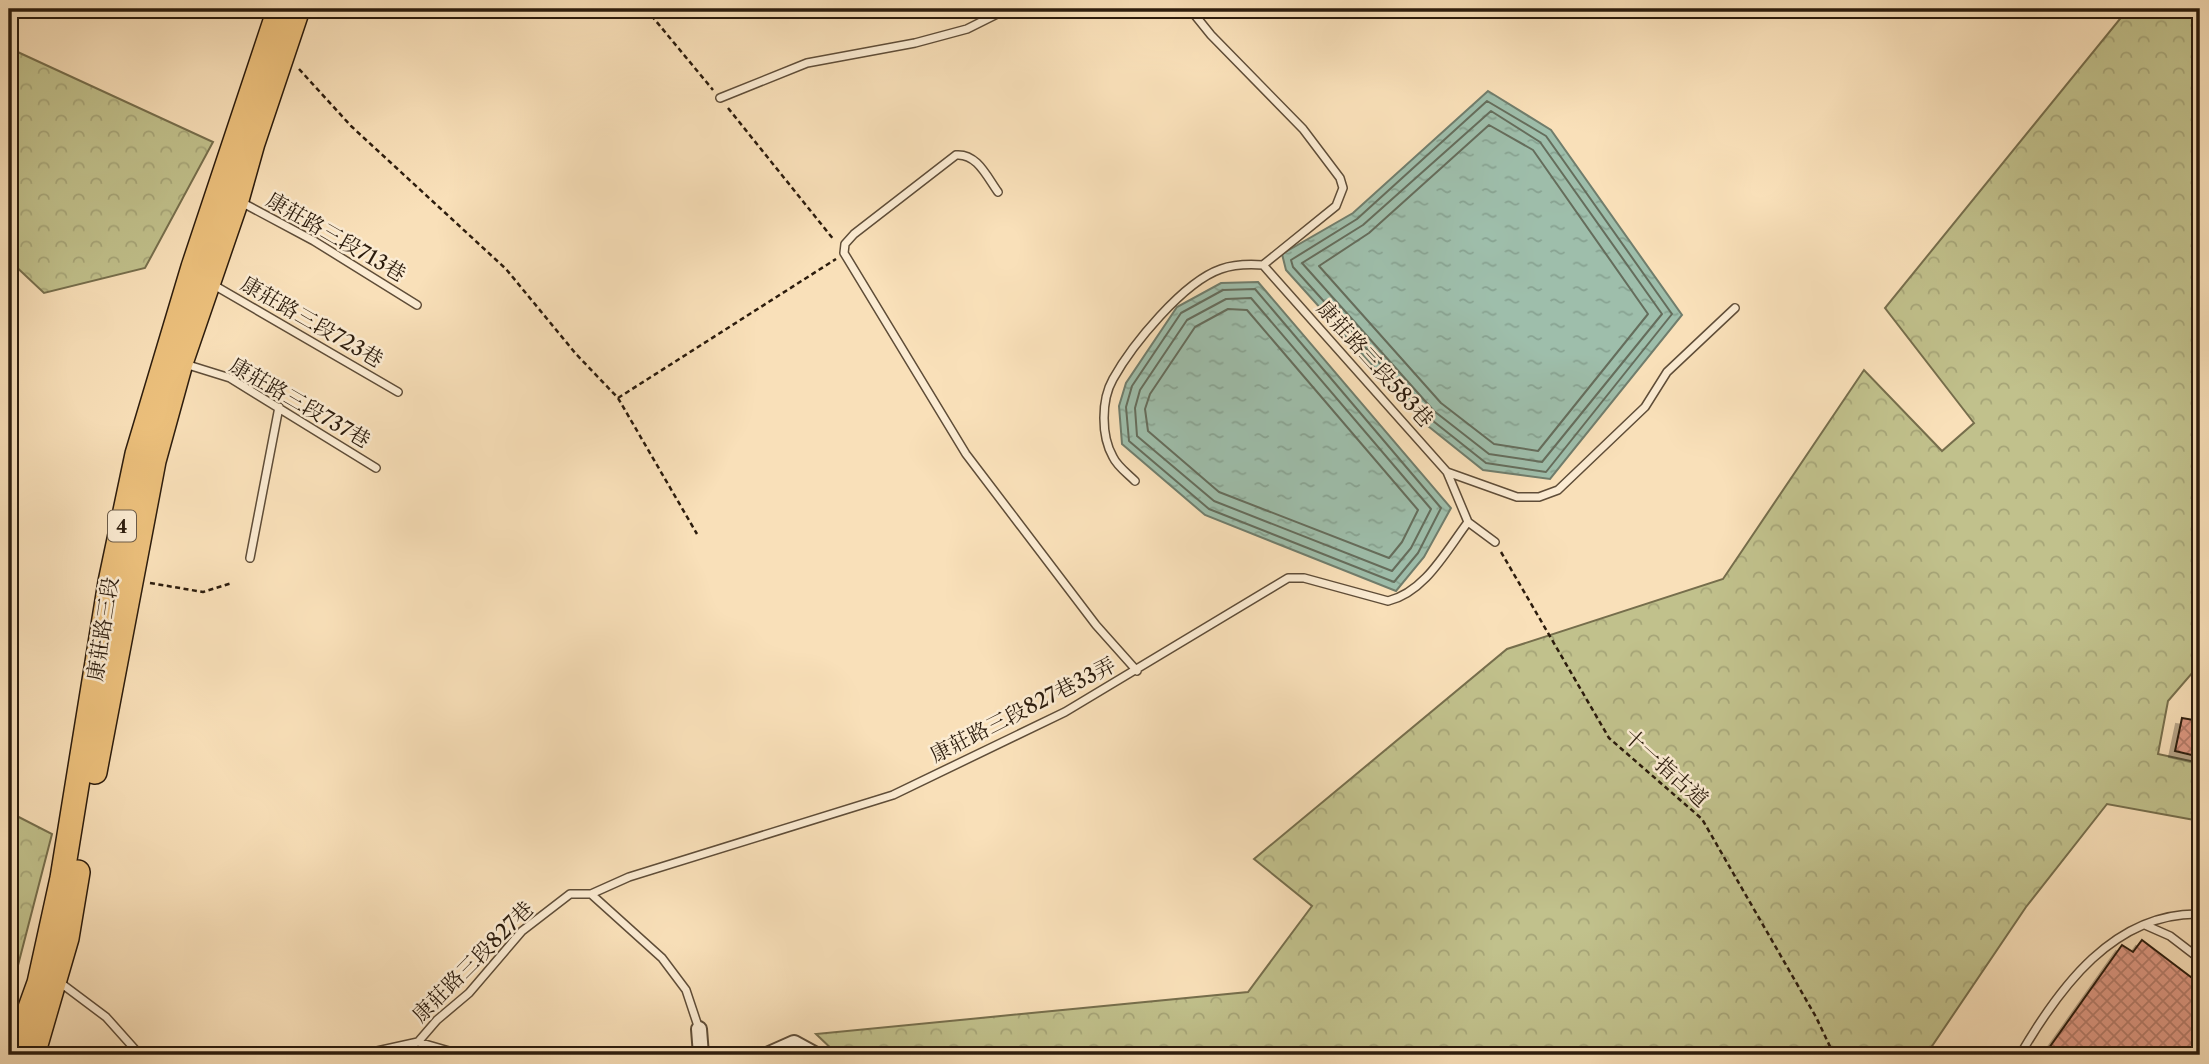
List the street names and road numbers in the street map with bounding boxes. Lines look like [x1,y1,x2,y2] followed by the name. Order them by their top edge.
[262,187,410,287] street label: 康莊路三段713巷
[237,271,388,372] street label: 康莊路三段723巷
[1312,295,1439,432] street label: 康莊路三段583巷
[225,352,375,453] street label: 康莊路三段737巷
[108,510,136,541] road number: 4
[82,575,123,683] street label: 康莊路三段
[926,652,1120,767] street label: 康莊路三段827巷33弄
[1619,723,1714,812] street label: 十一指古道
[407,896,538,1027] street label: 康莊路三段827巷

